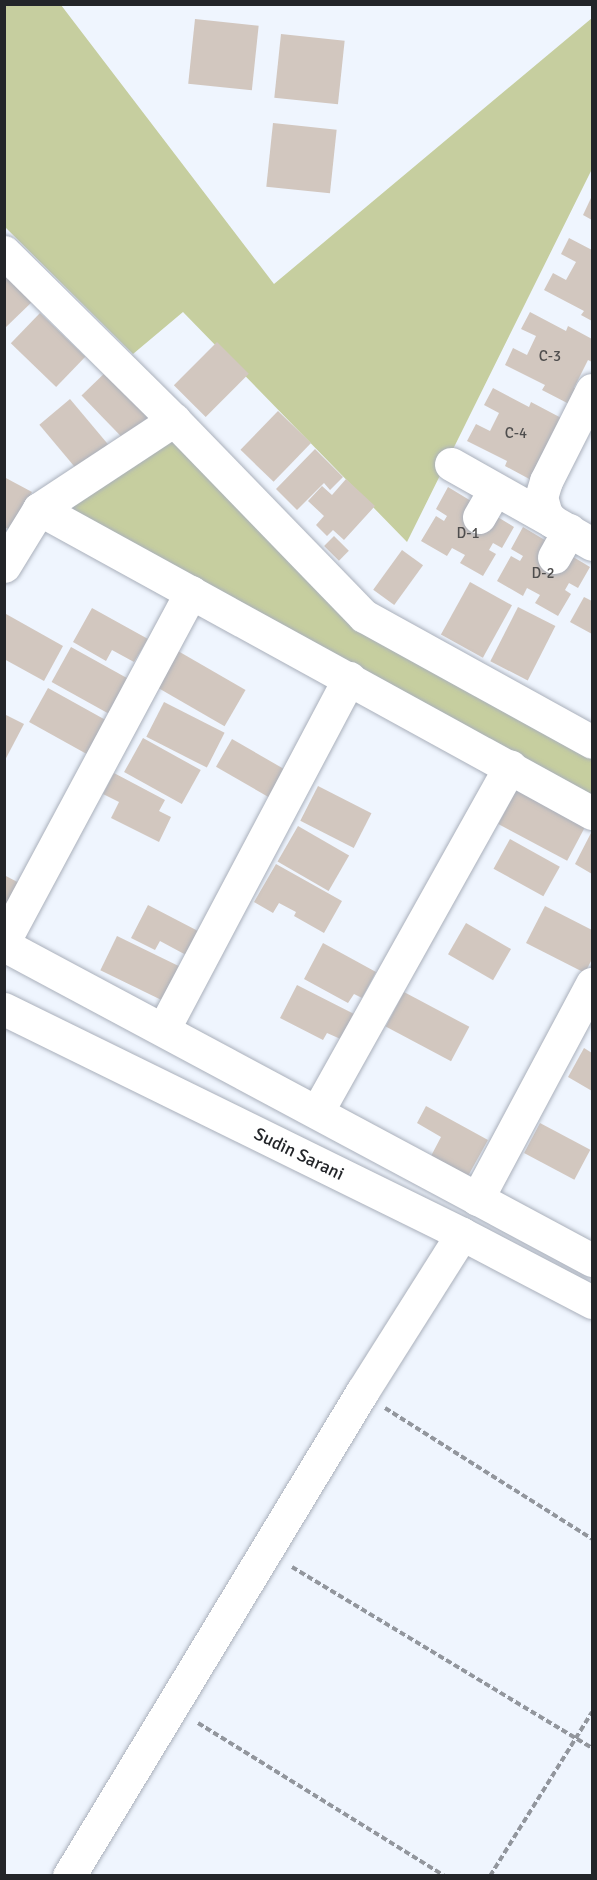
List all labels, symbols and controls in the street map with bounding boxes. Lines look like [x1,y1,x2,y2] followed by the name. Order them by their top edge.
[539,348,561,366] house number: C-3
[505,425,527,443] house number: C-4
[456,525,480,543] house number: D-1
[531,565,555,583] house number: D-2
[250,1123,348,1185] street label: Sudin Sarani

